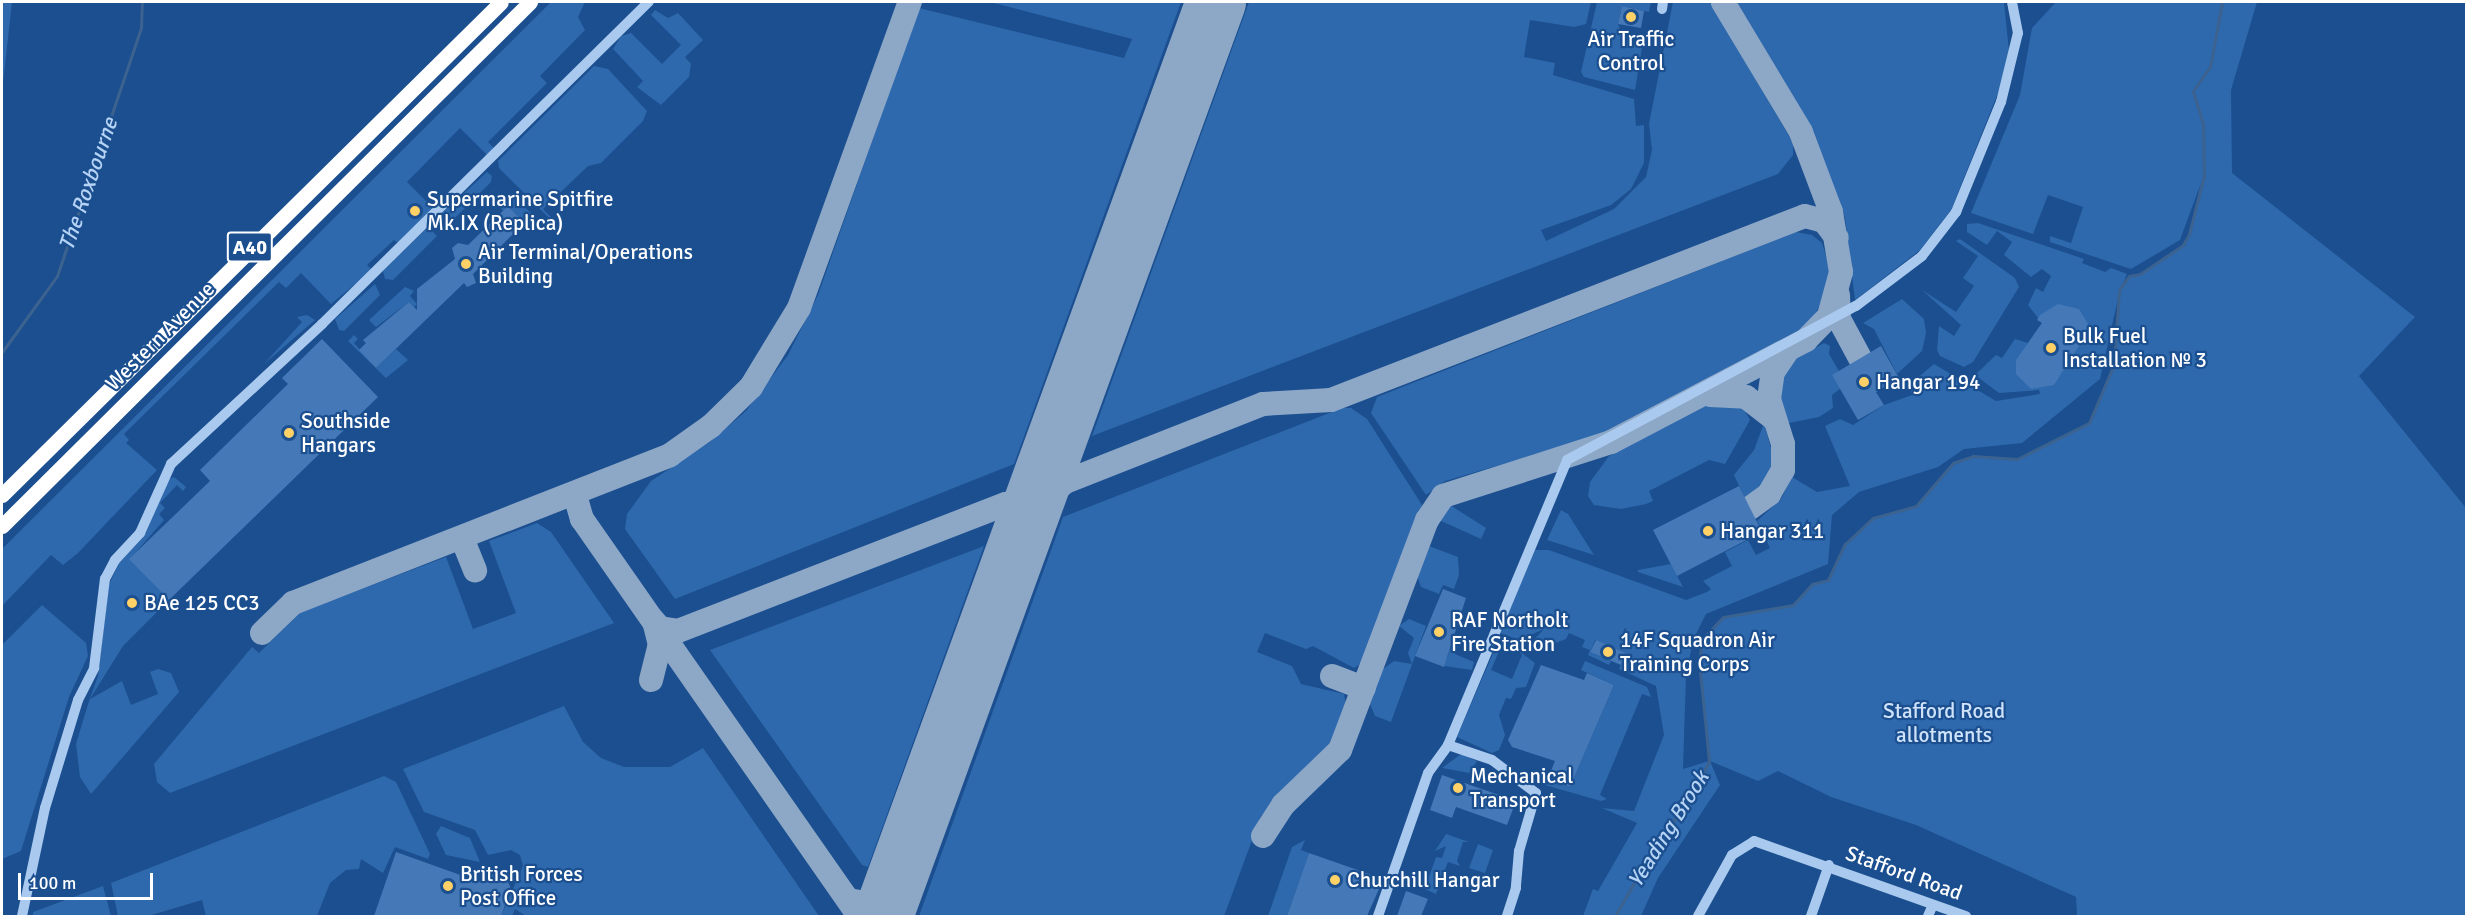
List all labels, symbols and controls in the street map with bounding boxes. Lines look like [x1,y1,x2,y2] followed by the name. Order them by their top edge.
[1624,10,1638,24] marker: Air Traffic Control
[1588,26,1674,76] place label: Air Traffic Control
[53,114,123,254] water label: The Roxbourne
[427,186,613,236] place label: Supermarine Spitfire Mk.IX (Replica)
[408,204,422,218] marker: Supermarine Spitfire Mk.IX (Replica)
[226,230,274,264] road number: A40
[478,239,693,289] place label: Air Terminal/Operations Building
[459,257,473,271] marker: Air Terminal/Operations Building
[100,276,220,396] street label: Western Avenue
[2063,323,2207,373] place label: Bulk Fuel Installation № 3
[2044,341,2058,355] marker: Bulk Fuel Installation № 3
[1876,369,1980,395] place label: Hangar 194
[1857,375,1871,389] marker: Hangar 194
[301,408,390,458] place label: Southside Hangars
[282,426,296,440] marker: Southside Hangars
[1720,518,1824,544] place label: Hangar 311
[1701,524,1715,538] marker: Hangar 311
[144,590,260,616] place label: BAe 125 CC3
[125,596,139,610] marker: BAe 125 CC3
[1451,607,1568,657] place label: RAF Northolt Fire Station
[1432,625,1446,639] marker: RAF Northolt Fire Station
[1620,627,1775,677] place label: 14F Squadron Air Training Corps
[1601,645,1615,659] marker: 14F Squadron Air Training Corps
[1883,698,2005,748] park label: Stafford Road allotments
[1470,763,1573,813] place label: Mechanical Transport
[1622,766,1714,892] water label: Yeading Brook
[1451,781,1465,795] marker: Mechanical Transport
[1842,840,1966,906] street label: Stafford Road
[21,861,156,899] scale bar
[460,861,583,911] place label: British Forces Post Office
[1347,867,1499,893] place label: Churchill Hangar
[29,872,76,894] text: 100 m
[1328,873,1342,887] marker: Churchill Hangar
[441,879,455,893] marker: British Forces Post Office

